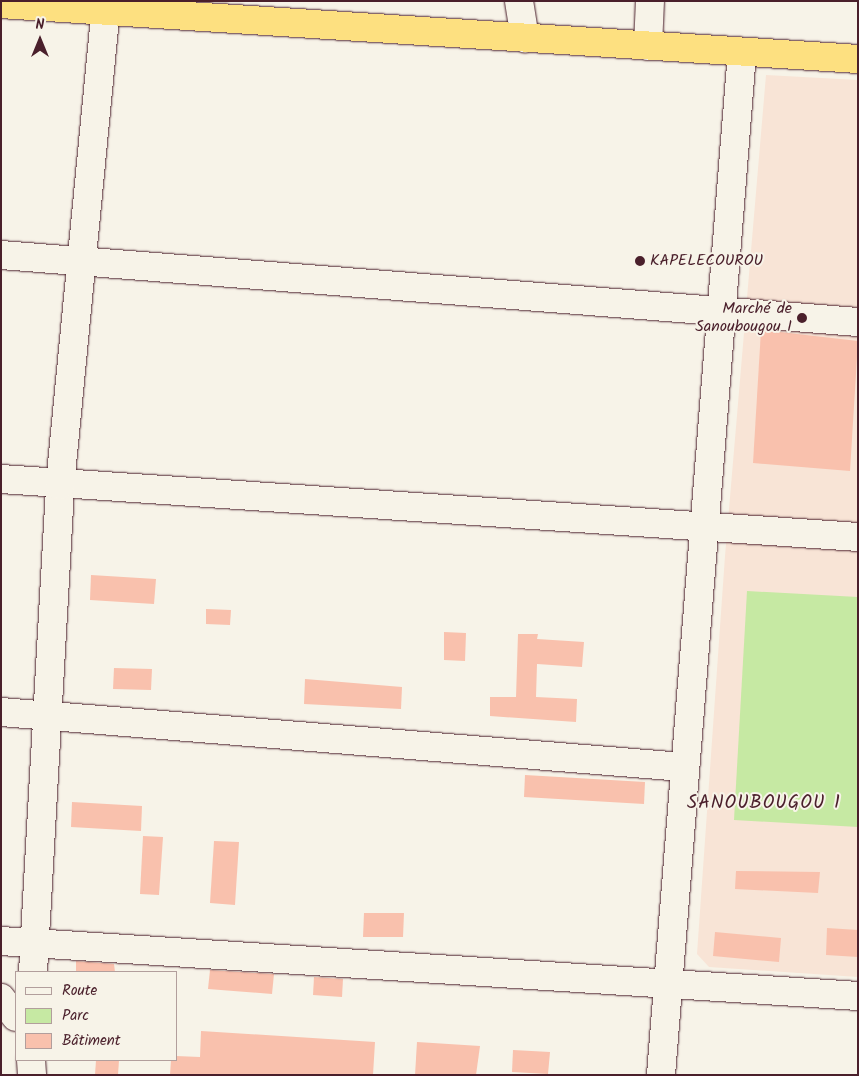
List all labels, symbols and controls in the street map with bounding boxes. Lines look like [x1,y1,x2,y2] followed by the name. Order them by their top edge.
[36,14,44,36] text: N
[15,15,65,65] north arrow
[650,251,763,271] place label: KAPELECOUROU
[634,255,646,267] marker: KAPELECOUROU
[695,299,792,337] place label: Marché de Sanoubougou I
[796,312,808,324] marker: Marché de Sanoubougou I
[685,793,843,815] district label: SANOUBOUGOU 1
[15,971,178,1061] legend
[62,979,97,1003] text: Route
[62,1004,89,1028] text: Parc
[62,1029,121,1053] text: Bâtiment

